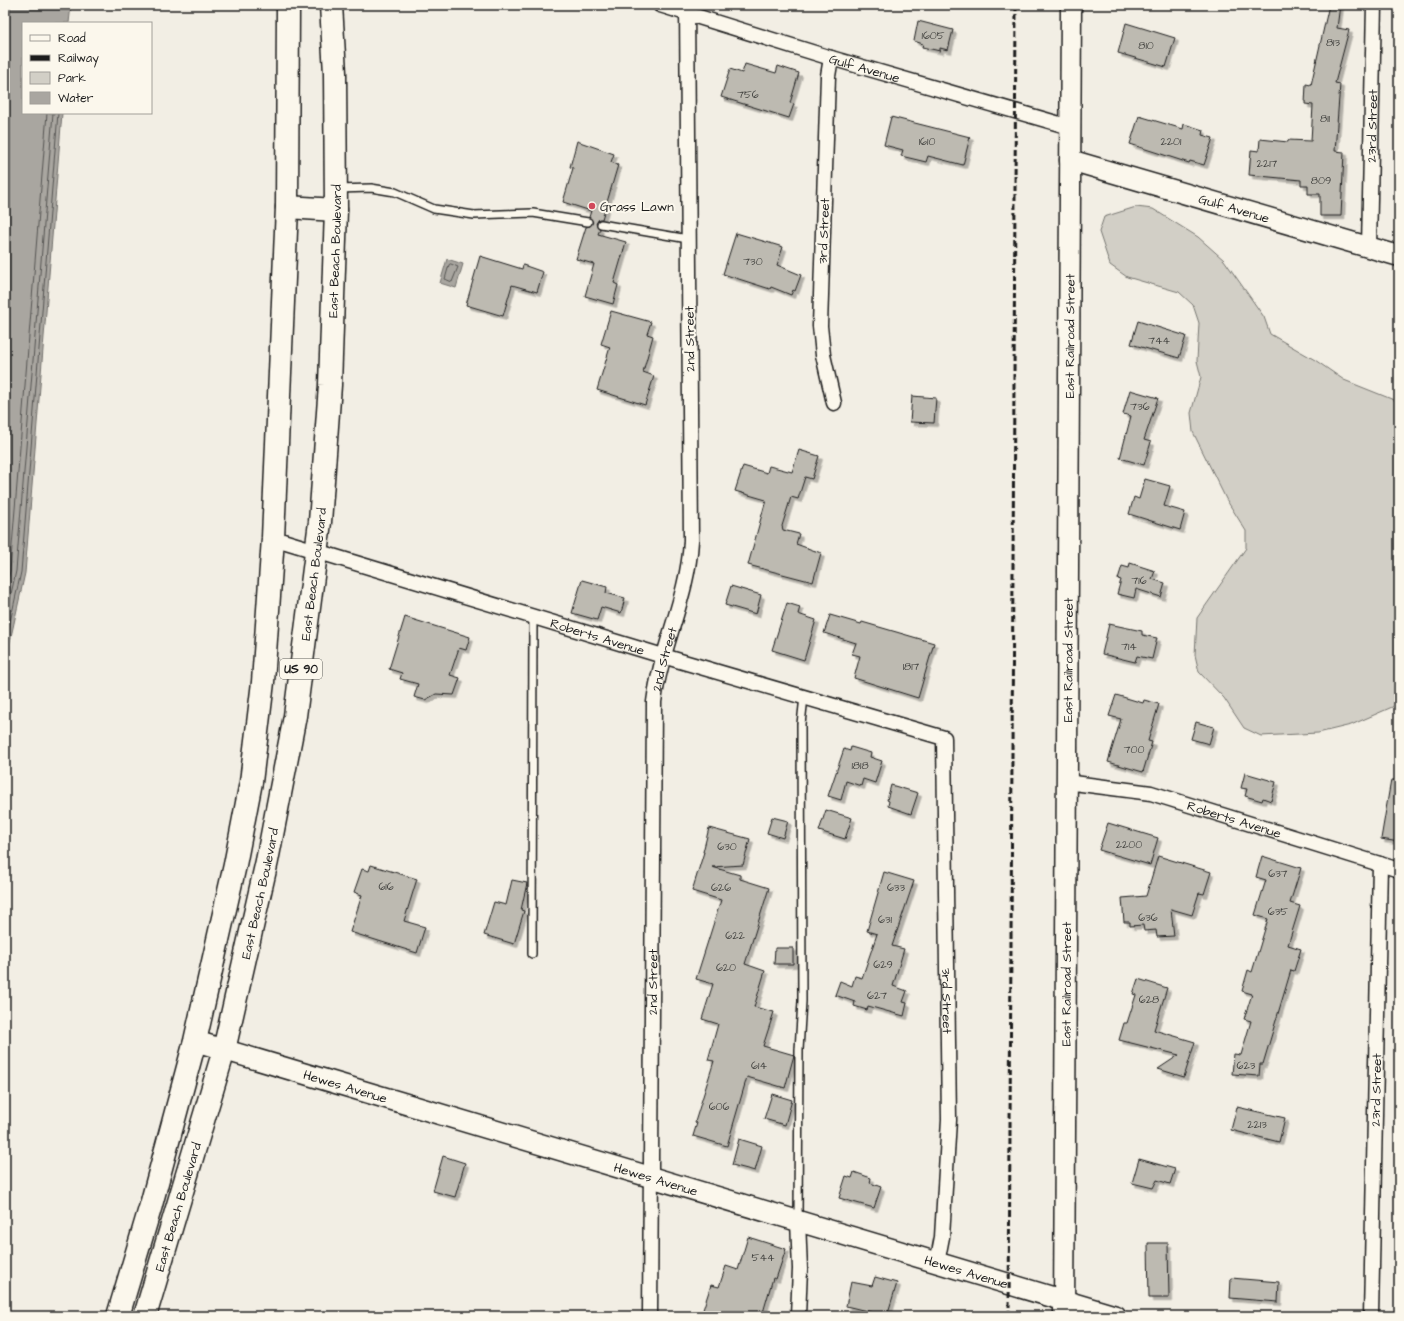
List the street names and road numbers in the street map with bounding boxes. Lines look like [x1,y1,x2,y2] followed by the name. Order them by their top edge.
[827,50,902,87] street label: Gulf Avenue
[1363,88,1382,163] street label: 23rd Street
[324,184,346,318] street label: East Beach Boulevard
[1196,190,1271,228] street label: Gulf Avenue
[814,197,834,264] street label: 3rd Street
[1061,273,1080,398] street label: East Railroad Street
[680,305,700,372] street label: 2nd Street
[297,507,331,642] street label: East Beach Boulevard
[1059,597,1078,722] street label: East Railroad Street
[548,614,646,660] street label: Roberts Avenue
[648,624,682,693] street label: 2nd Street
[280,659,322,679] road number: US 90
[1185,797,1283,843] street label: Roberts Avenue
[237,826,283,961] street label: East Beach Boulevard
[1057,921,1076,1046] street label: East Railroad Street
[644,948,662,1015] street label: 2nd Street
[937,968,956,1035] street label: 3rd Street
[1367,1052,1386,1127] street label: 23rd Street
[301,1066,389,1108] street label: Hewes Avenue
[151,1140,206,1274] street label: East Beach Boulevard
[612,1159,700,1201] street label: Hewes Avenue
[922,1251,1010,1293] street label: Hewes Avenue

